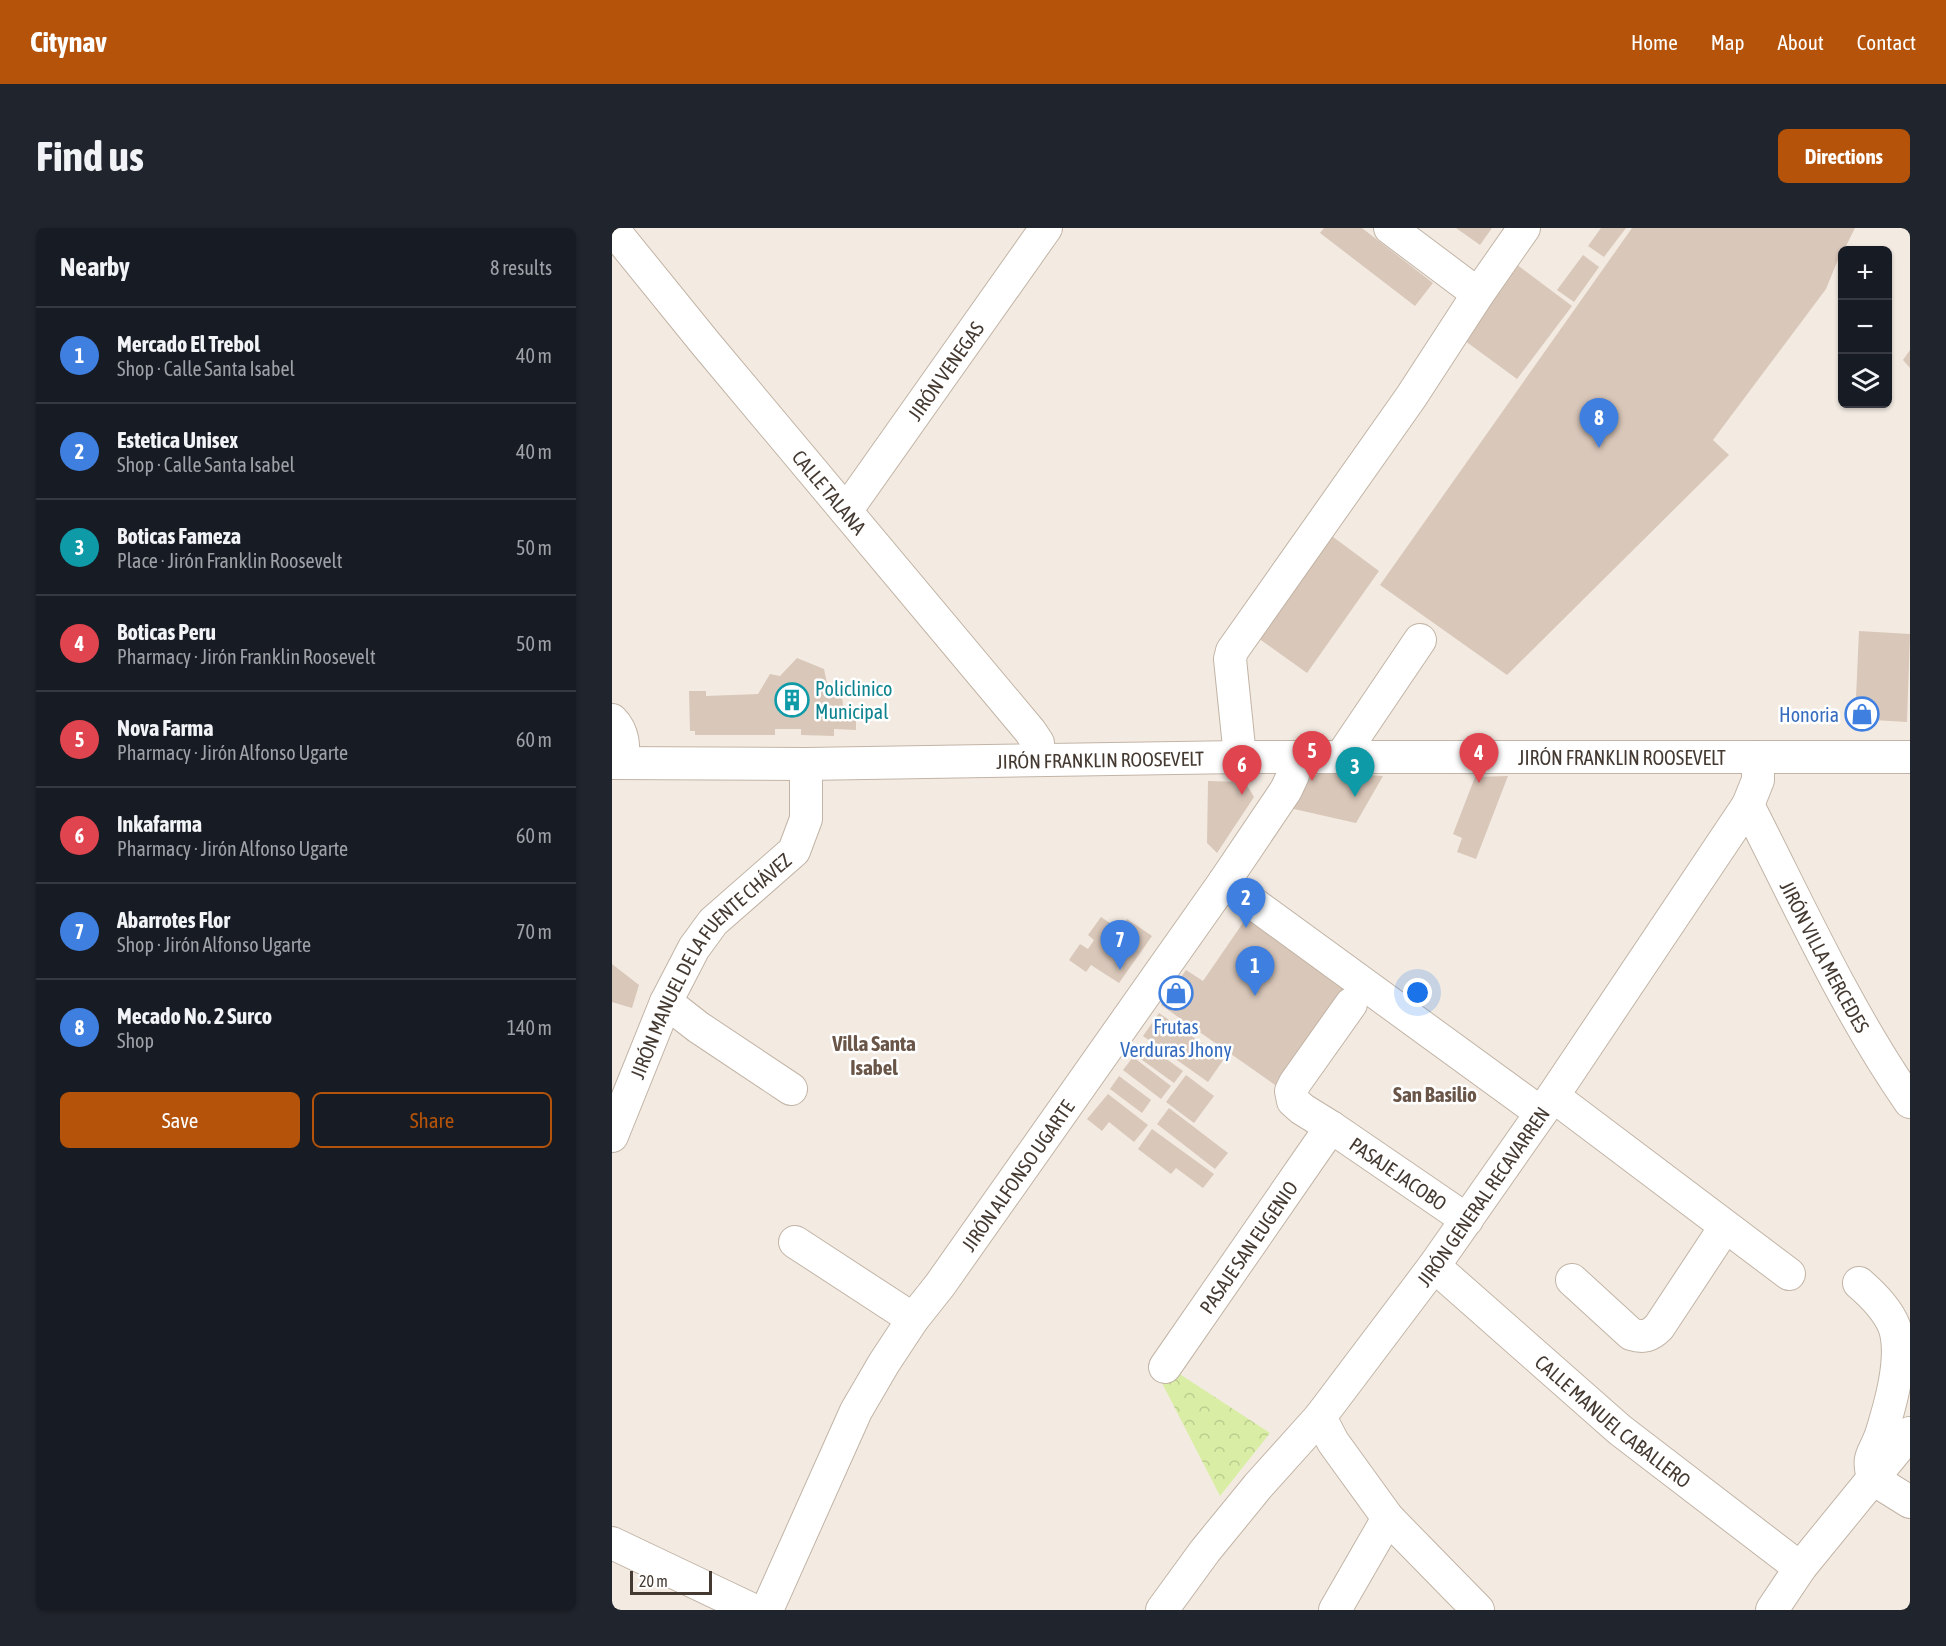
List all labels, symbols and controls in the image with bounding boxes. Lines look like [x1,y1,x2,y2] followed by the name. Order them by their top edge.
[30,26,107,58] text: Citynav
[1631,30,1678,54] text: Home
[1711,30,1745,54] text: Map
[1778,30,1824,54] text: About
[1857,30,1916,54] text: Contact
[1778,129,1910,183] button: Directions
[36,132,144,180] text: Find us
[1838,246,1892,408] map controls
[1838,246,1892,300] button: +
[60,252,130,282] text: Nearby
[490,256,552,279] text: 8 results
[1838,300,1892,354] button: −
[903,317,988,424] street label: JIRÓN VENEGAS
[117,331,260,357] text: Mercado El Trebol
[75,344,84,367] text: 1
[516,344,552,367] text: 40 m
[1838,354,1892,408] button: layers
[117,357,295,380] text: Shop · Calle Santa Isabel
[1580,398,1618,448] pin: 8
[117,427,238,453] text: Estetica Unisex
[75,440,84,463] text: 2
[516,440,552,463] text: 40 m
[788,445,872,539] street label: CALLE TALANA
[117,453,295,476] text: Shop · Calle Santa Isabel
[117,523,241,549] text: Boticas Fameza
[75,536,84,559] text: 3
[516,536,552,559] text: 50 m
[117,549,343,572] text: Place · Jirón Franklin Roosevelt
[117,619,216,645] text: Boticas Peru
[75,632,84,655] text: 4
[516,632,552,655] text: 50 m
[117,645,376,668] text: Pharmacy · Jirón Franklin Roosevelt
[815,677,892,723] place label: Policlinico Municipal
[774,682,810,718] building icon: Policlinico Municipal
[1844,696,1880,732] shop icon: Honoria
[1779,703,1839,726] place label: Honoria
[117,715,213,741] text: Nova Farma
[75,728,84,751] text: 5
[516,728,552,751] text: 60 m
[1292,732,1332,781] pin: 5
[1460,734,1498,783] pin: 4
[117,741,348,764] text: Pharmacy · Jirón Alfonso Ugarte
[996,746,1204,772] street label: JIRÓN FRANKLIN ROOSEVELT
[1222,746,1262,795] pin: 6
[1518,746,1726,769] street label: JIRÓN FRANKLIN ROOSEVELT
[1336,748,1374,797] pin: 3
[117,811,202,837] text: Inkafarma
[75,824,84,847] text: 6
[516,824,552,847] text: 60 m
[117,837,348,860] text: Pharmacy · Jirón Alfonso Ugarte
[625,848,795,1082] street label: JIRÓN MANUEL DE LA FUENTE CHÁVEZ
[1776,877,1875,1036] street label: JIRÓN VILLA MERCEDES
[1226,878,1266,928] pin: 2
[117,907,230,933] text: Abarrotes Flor
[75,920,84,943] text: 7
[516,920,552,943] text: 70 m
[1100,920,1140,970] pin: 7
[117,933,311,956] text: Shop · Jirón Alfonso Ugarte
[1236,946,1274,996] pin: 1
[1158,975,1194,1011] shop icon: Frutas Verduras Jhony
[1403,978,1432,1007] your location
[117,1003,272,1029] text: Mecado No. 2 Surco
[1120,1015,1232,1061] place label: Frutas Verduras Jhony
[75,1016,84,1039] text: 8
[507,1016,552,1039] text: 140 m
[117,1029,154,1052] text: Shop
[831,1031,916,1079] district label: Villa Santa Isabel
[1393,1082,1477,1106] district label: San Basilio
[60,1092,300,1148] button: Save
[312,1092,552,1148] button: Share
[956,1095,1079,1255] street label: JIRÓN ALFONSO UGARTE
[1412,1102,1554,1290] street label: JIRÓN GENERAL RECAVARREN
[1346,1132,1451,1214] street label: PASAJE JACOBO
[1194,1176,1302,1317] street label: PASAJE SAN EUGENIO
[1531,1350,1696,1492] street label: CALLE MANUEL CABALLERO
[630,1568,712,1596] scale bar
[639,1572,668,1590] text: 20 m

